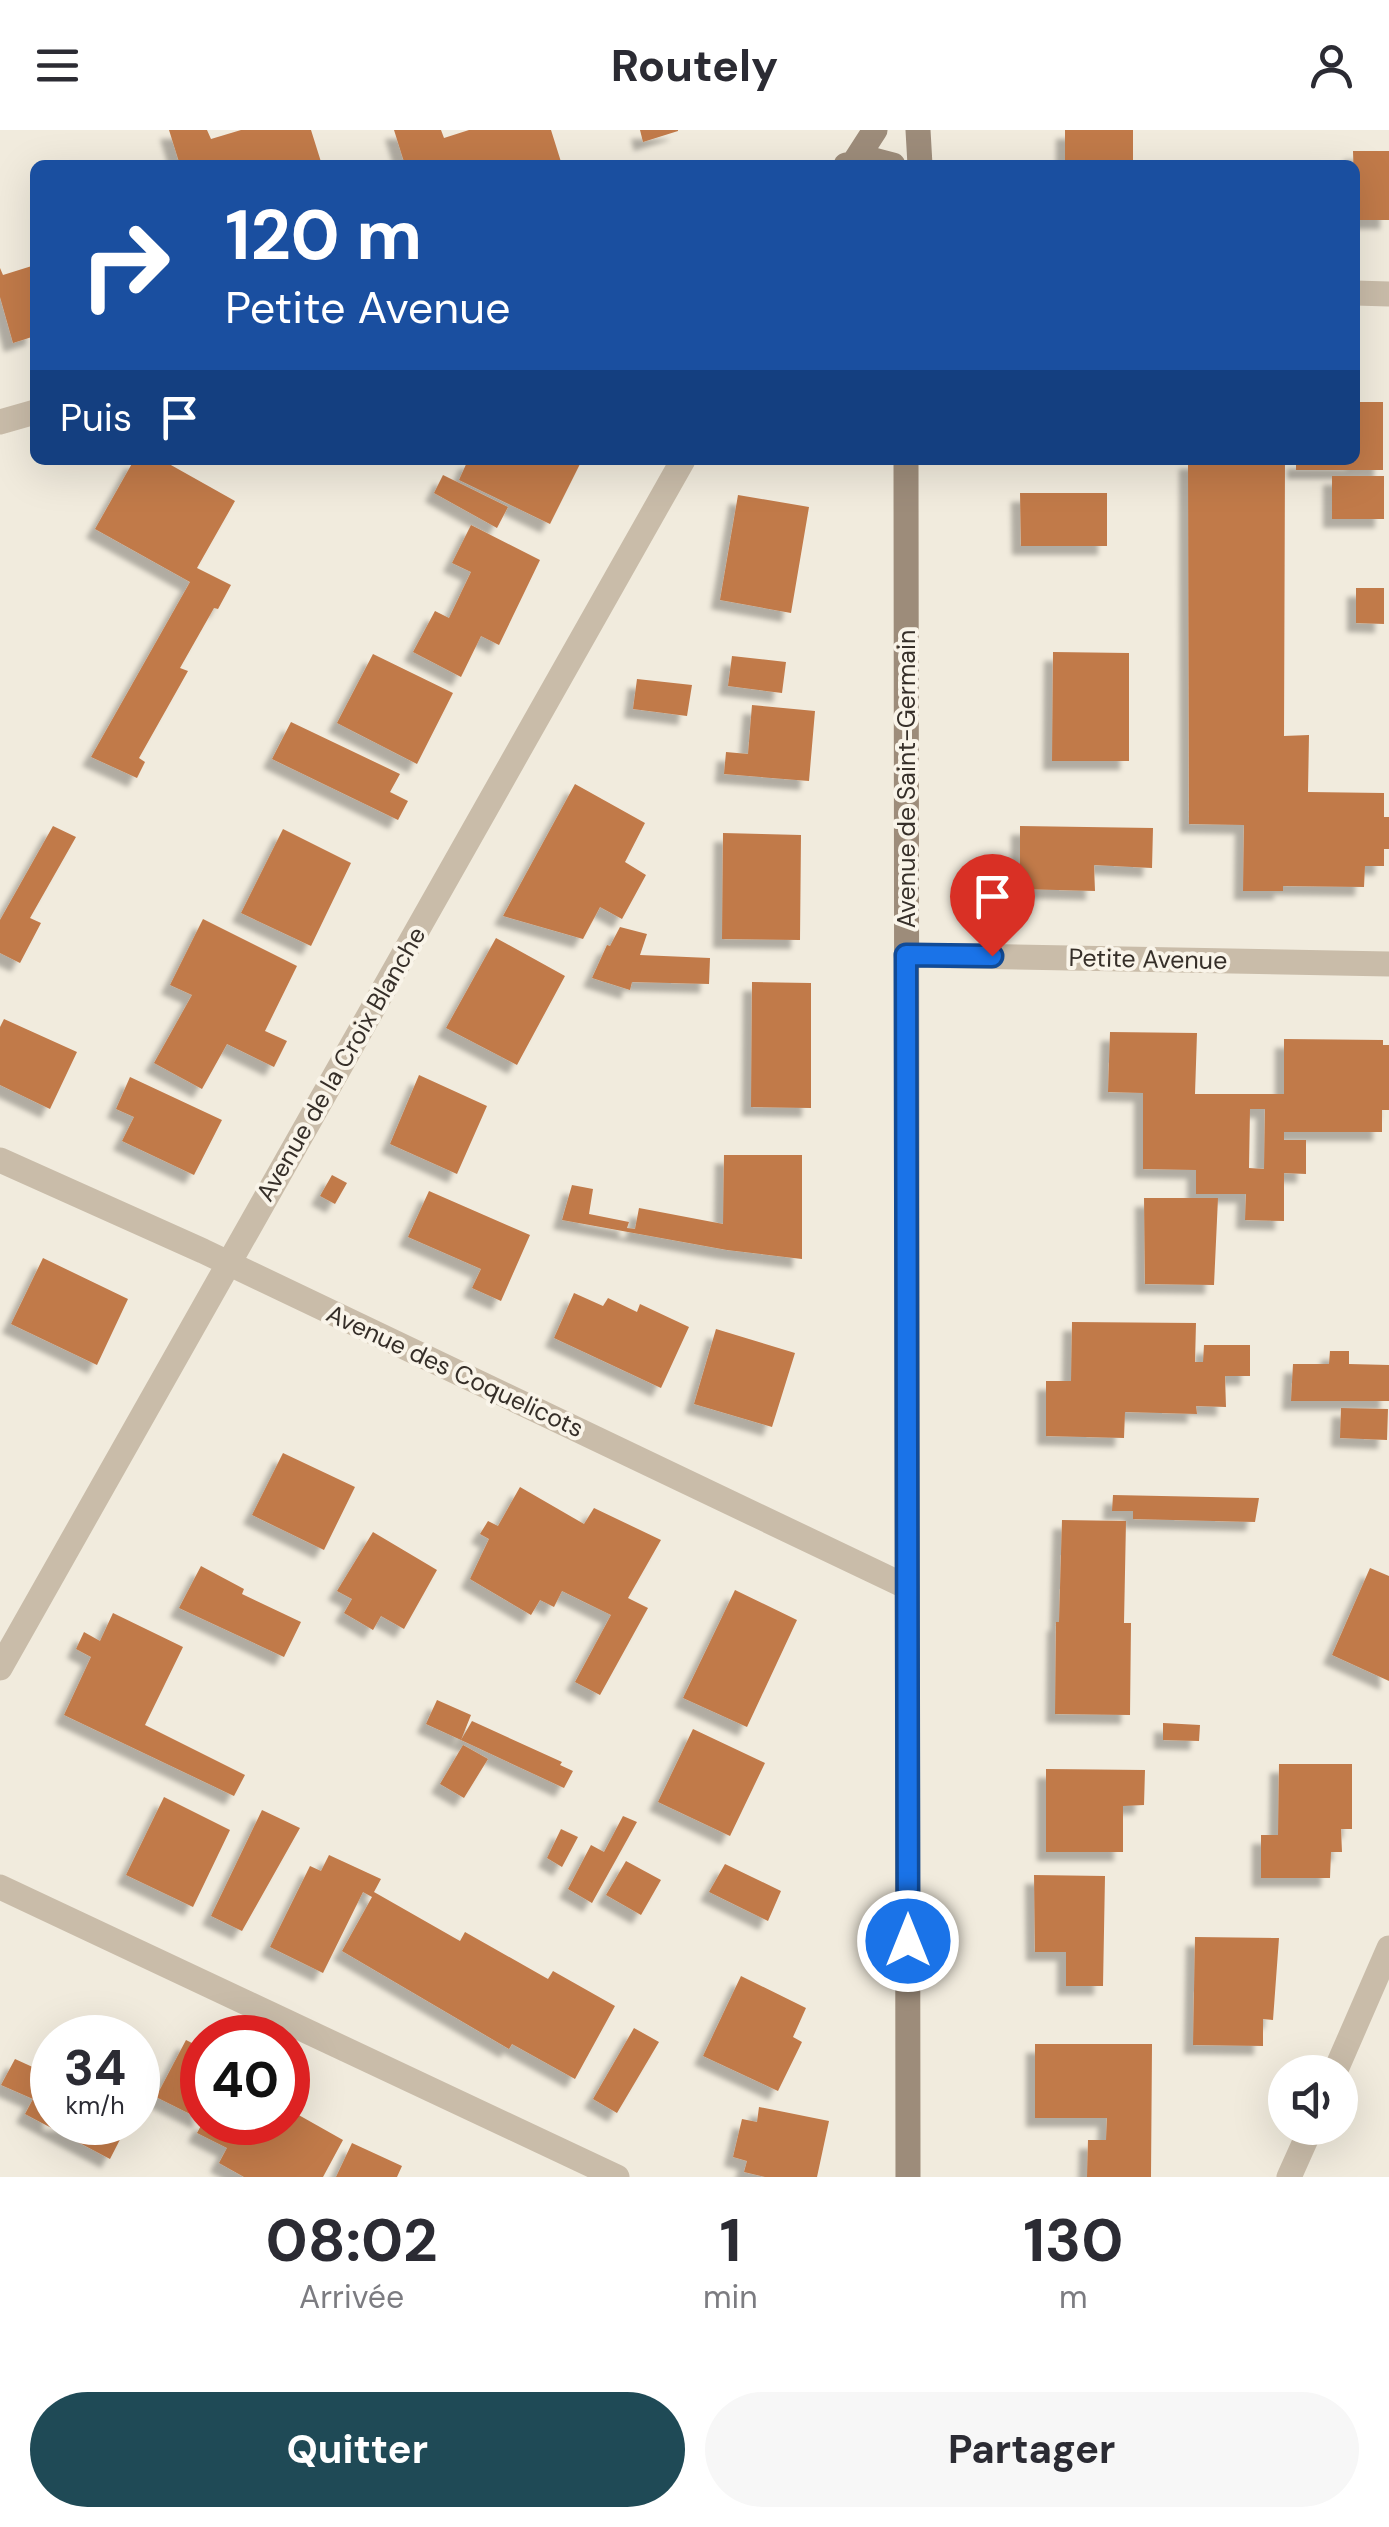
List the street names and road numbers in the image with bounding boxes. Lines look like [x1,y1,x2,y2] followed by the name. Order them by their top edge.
[890,630,923,928] street label: Avenue de Saint-Germain
[249,921,433,1207] street label: Avenue de la Croix Blanche
[1068,941,1228,977] street label: Petite Avenue
[321,1297,589,1445] street label: Avenue des Coquelicots

